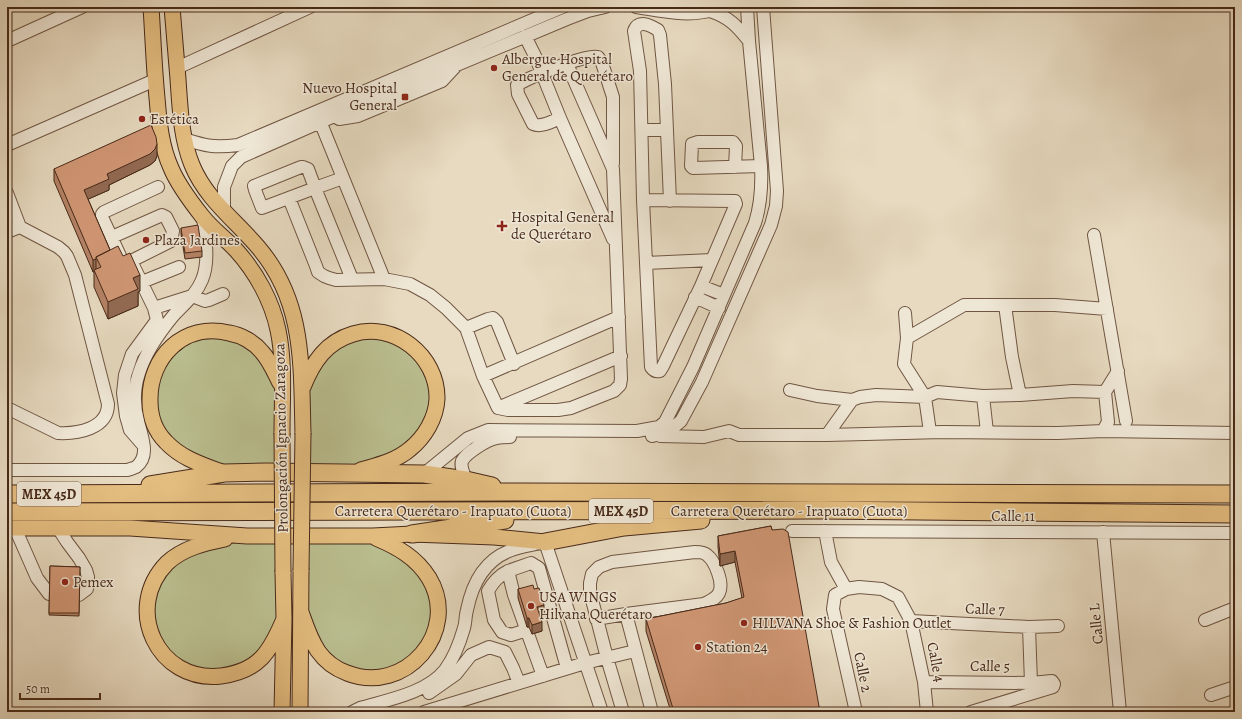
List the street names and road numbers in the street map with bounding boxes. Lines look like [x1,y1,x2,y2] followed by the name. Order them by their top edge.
[269,343,293,533] street label: Prolongación Ignacio Zaragoza
[17,482,81,506] road number: MEX 45D
[589,499,653,523] road number: MEX 45D
[335,501,571,521] street label: Carretera Querétaro - Irapuato (Cuota)
[671,501,907,521] street label: Carretera Querétaro - Irapuato (Cuota)
[991,506,1035,526] street label: Calle 11
[965,598,1006,620] street label: Calle 7
[1084,602,1108,645] street label: Calle L
[922,640,950,684] street label: Calle 4
[849,650,877,694] street label: Calle 2
[970,656,1010,676] street label: Calle 5

